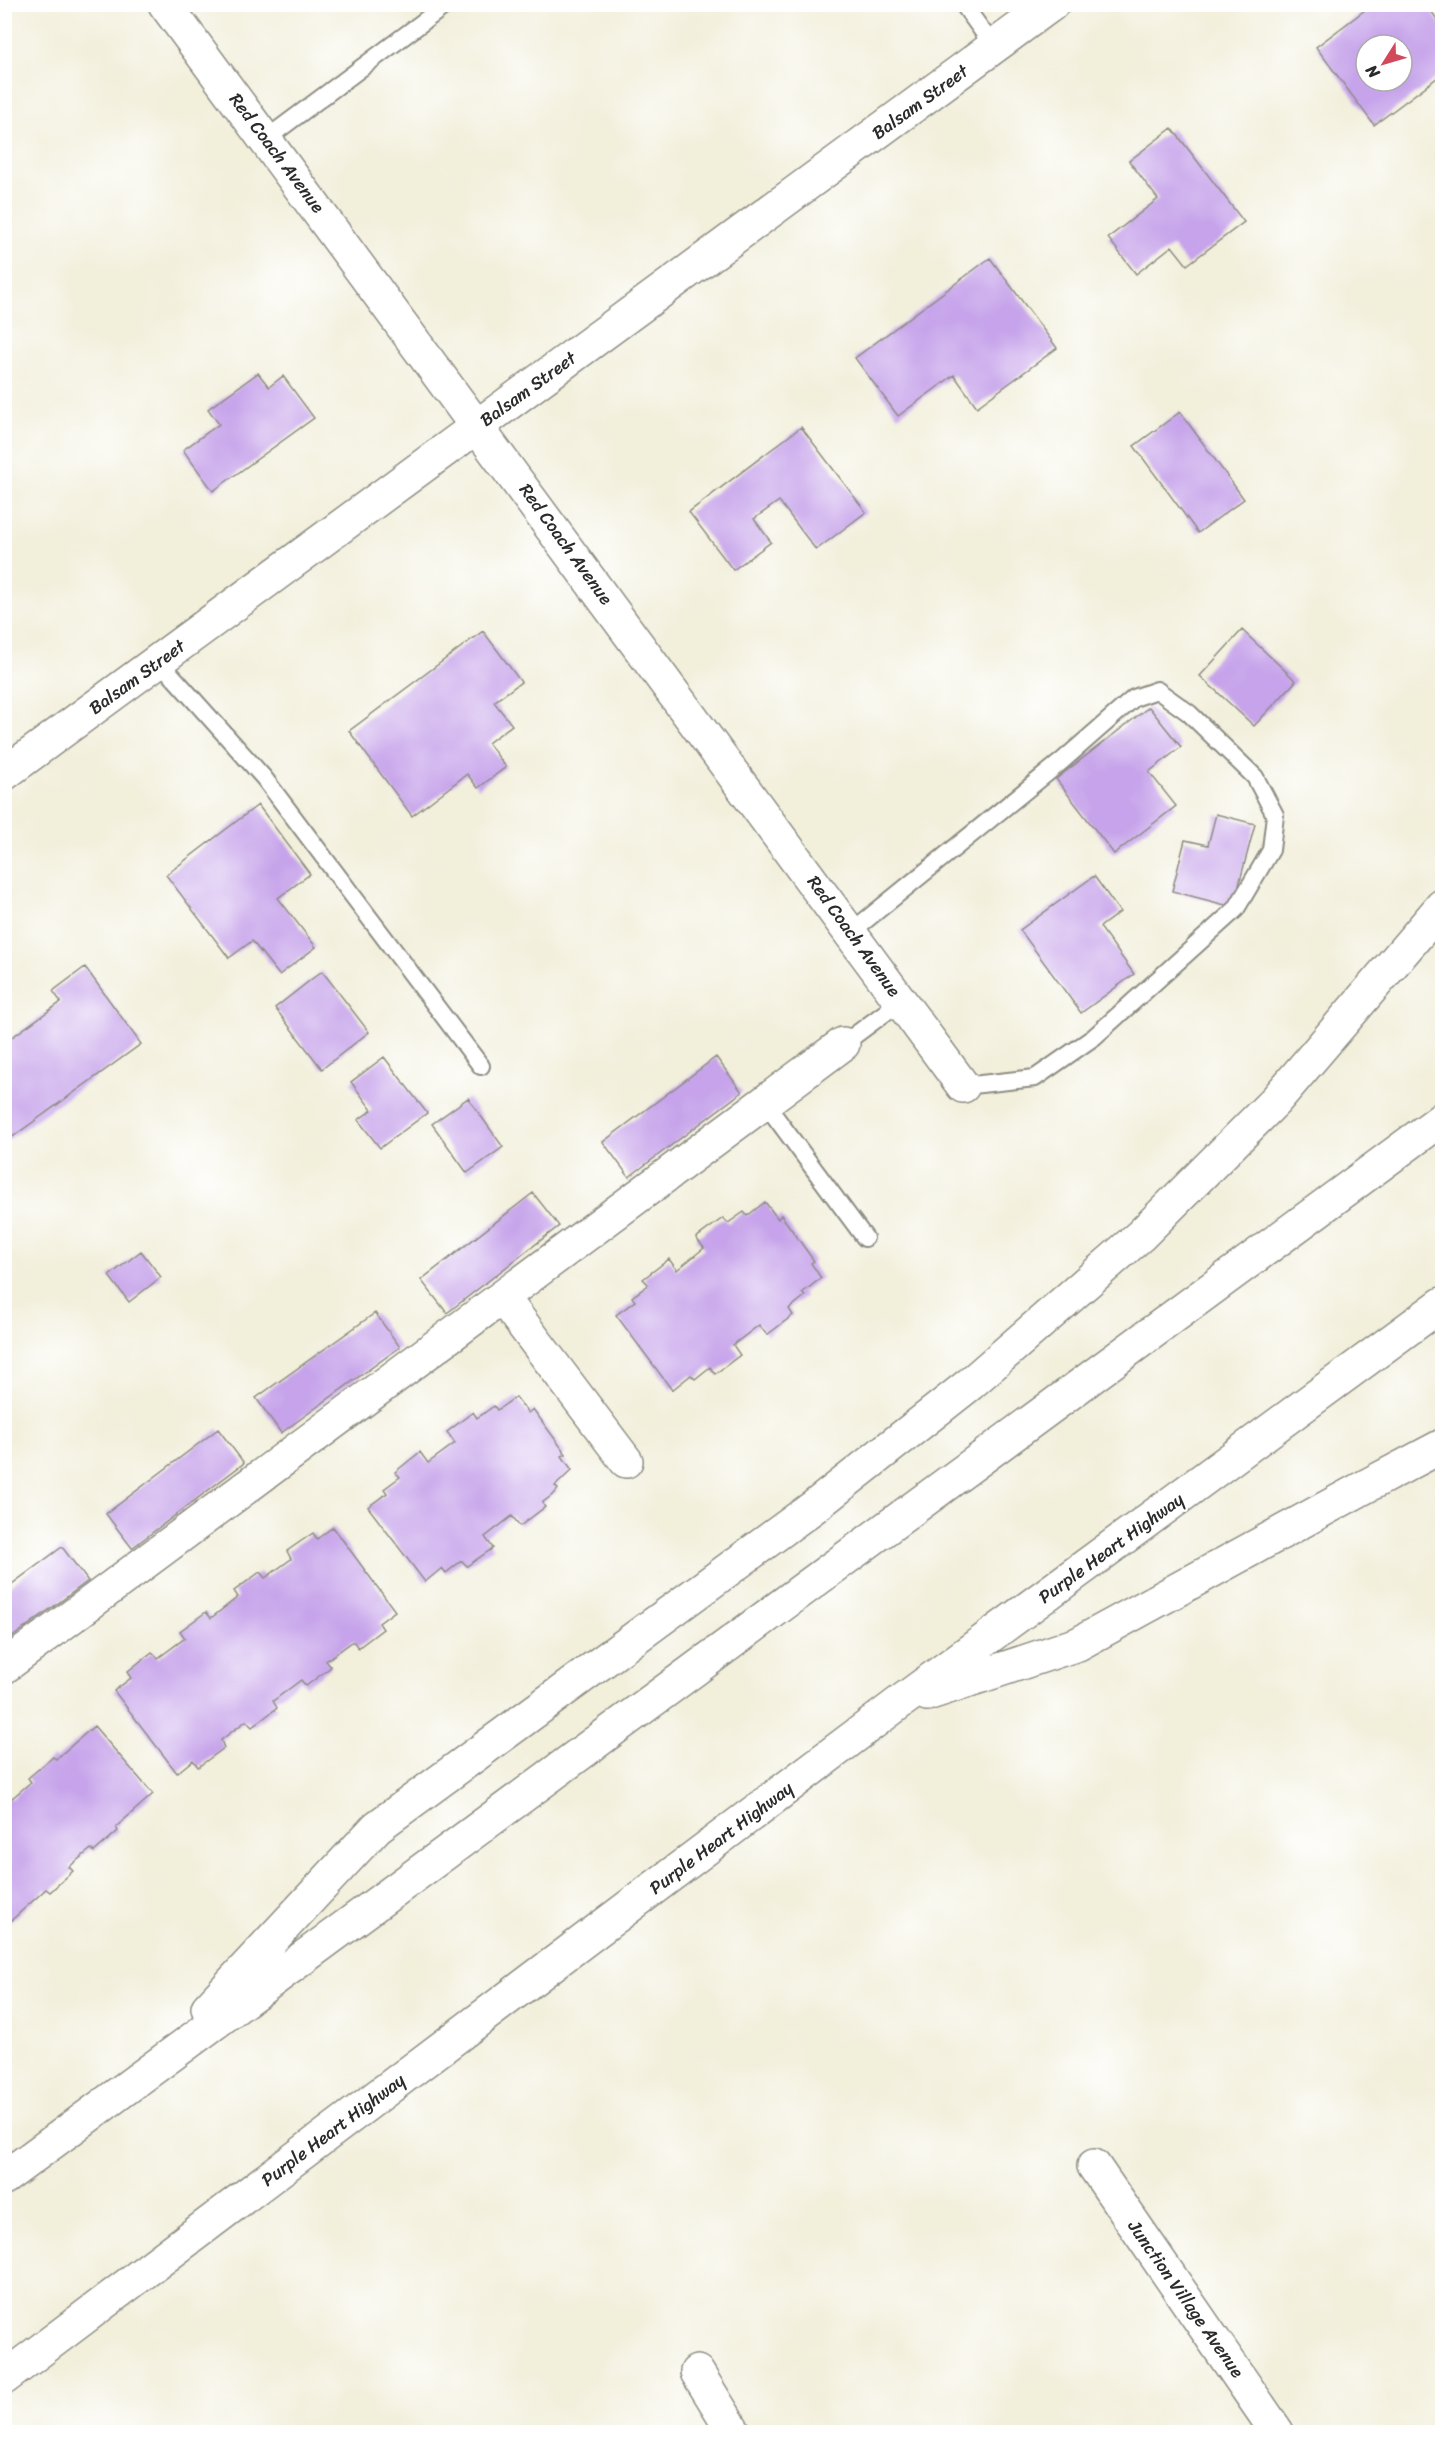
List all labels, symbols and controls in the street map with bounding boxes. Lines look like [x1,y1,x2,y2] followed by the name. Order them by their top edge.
[1354,33,1414,93] north arrow
[865,55,976,148] street label: Balsam Street
[1357,58,1388,86] text: N
[221,86,333,221] street label: Red Coach Avenue
[473,342,584,435] street label: Balsam Street
[511,476,622,612] street label: Red Coach Avenue
[82,630,193,723] street label: Balsam Street
[799,868,910,1004] street label: Red Coach Avenue
[1031,1484,1191,1612] street label: Purple Heart Highway
[642,1772,801,1903] street label: Purple Heart Highway
[254,2064,413,2195] street label: Purple Heart Highway
[1119,2212,1253,2385] street label: Junction Village Avenue

